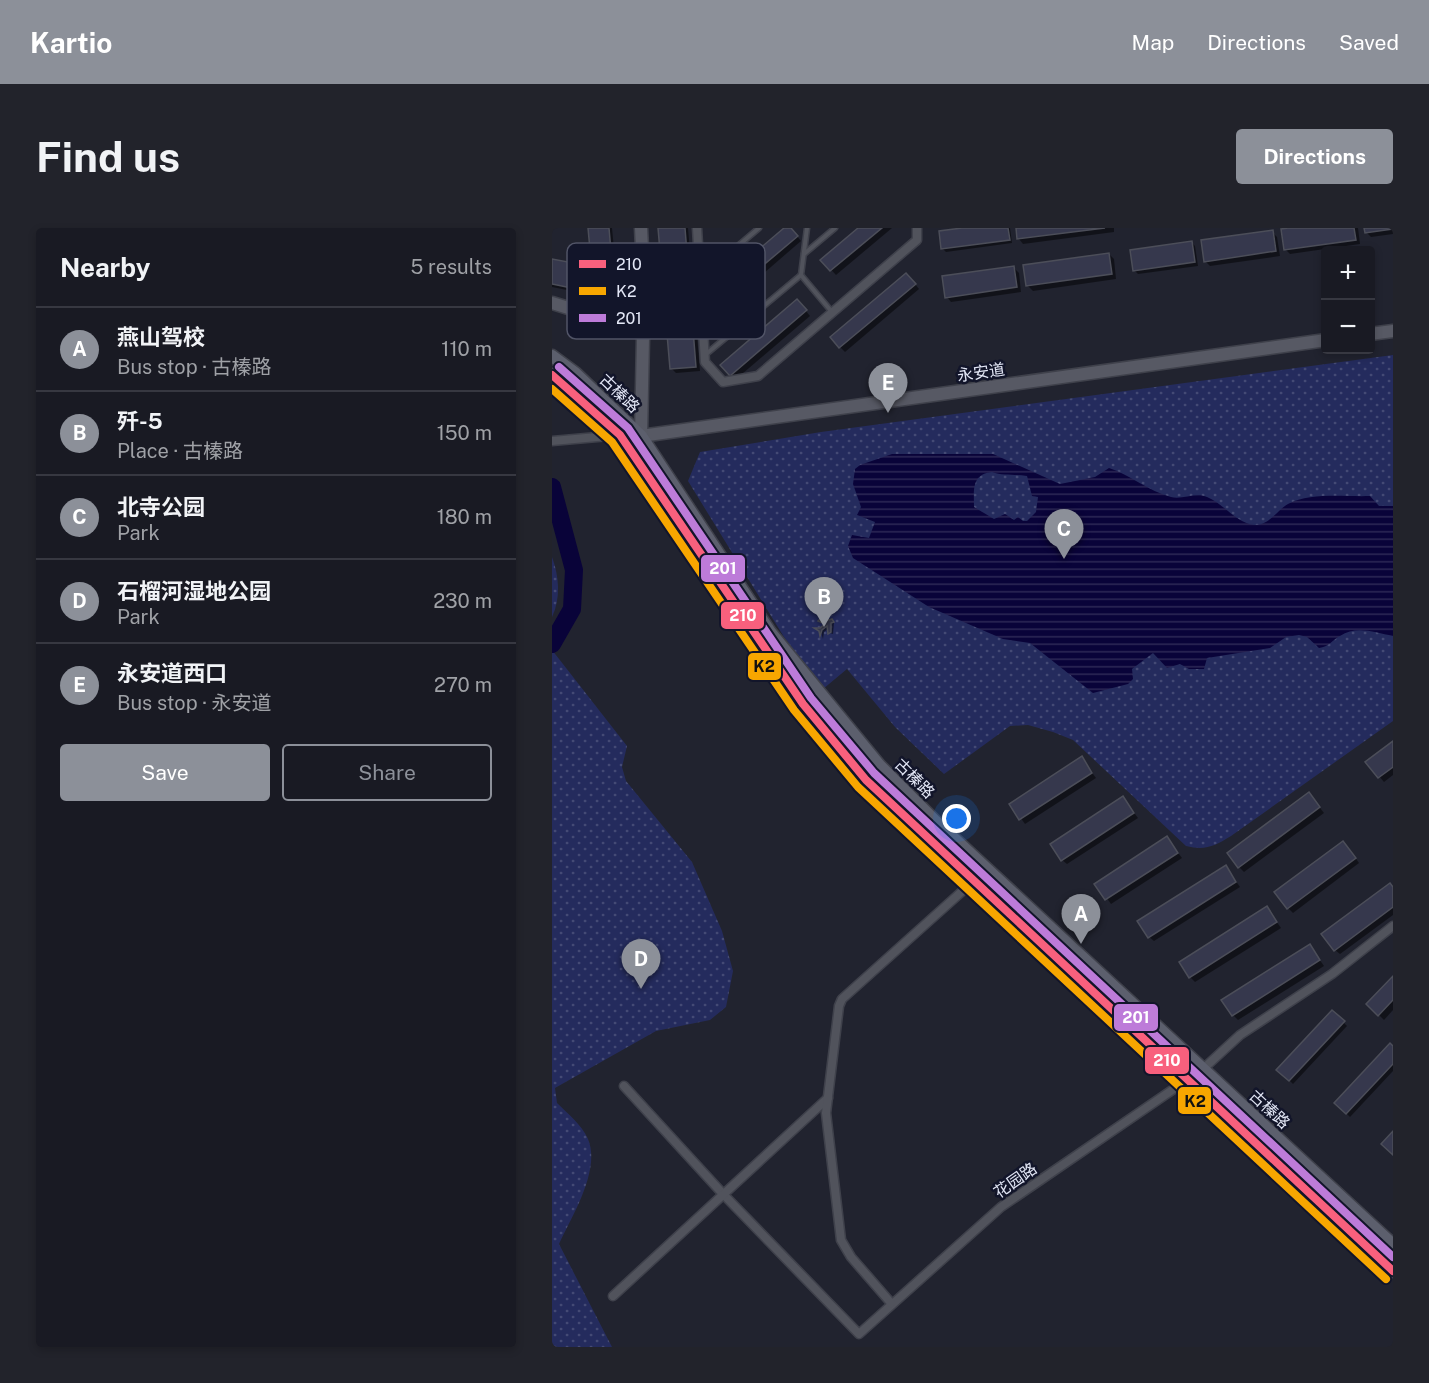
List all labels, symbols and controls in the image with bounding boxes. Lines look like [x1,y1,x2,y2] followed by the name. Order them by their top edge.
[30,26,112,59] text: Kartio
[1132,30,1174,55] text: Map
[1207,30,1306,55] text: Directions
[1339,30,1399,55] text: Saved
[1236,129,1393,184] button: Directions
[36,132,180,181] text: Find us
[567,243,765,339] legend
[1321,246,1375,354] map controls
[1321,246,1375,300] button: +
[60,252,150,283] text: Nearby
[410,255,492,279] text: 5 results
[616,255,642,274] text: 210
[616,282,636,301] text: K2
[1321,300,1375,354] button: −
[616,309,642,328] text: 201
[117,324,205,350] text: 燕山驾校
[72,337,87,361] text: A
[441,337,492,361] text: 110 m
[117,355,272,379] text: Bus stop · 古榛路
[956,360,1006,385] street label: 永安道
[868,364,908,413] pin: E
[596,370,644,417] street label: 古榛路
[117,408,163,434] text: 歼-5
[73,421,86,445] text: B
[437,421,492,445] text: 150 m
[117,439,243,463] text: Place · 古榛路
[117,494,205,520] text: 北寺公园
[72,505,87,529] text: C
[437,505,492,529] text: 180 m
[1044,510,1084,559] pin: C
[117,521,160,545] text: Park
[700,554,746,583] line badge: 201
[709,559,737,578] text: 201
[117,578,271,604] text: 石榴河湿地公园
[804,578,844,627] pin: B
[72,589,87,613] text: D
[433,589,492,613] text: 230 m
[720,601,765,630] line badge: 210
[117,605,160,629] text: Park
[729,606,757,625] text: 210
[747,652,782,681] line badge: K2
[753,657,775,676] text: K2
[117,660,227,686] text: 永安道西口
[73,673,86,697] text: E
[434,673,492,697] text: 270 m
[117,691,272,715] text: Bus stop · 永安道
[60,744,270,801] button: Save
[282,744,492,801] button: Share
[891,755,938,802] street label: 古榛路
[942,804,971,833] your location
[1062,894,1100,944] pin: A
[622,940,661,989] pin: D
[1113,1003,1159,1032] line badge: 201
[1122,1008,1150,1027] text: 201
[1144,1046,1190,1075] line badge: 210
[1153,1051,1181,1070] text: 210
[1177,1086,1212,1115] line badge: K2
[1246,1086,1294,1133] street label: 古榛路
[1184,1092,1206,1111] text: K2
[990,1159,1040,1202] street label: 花园路

